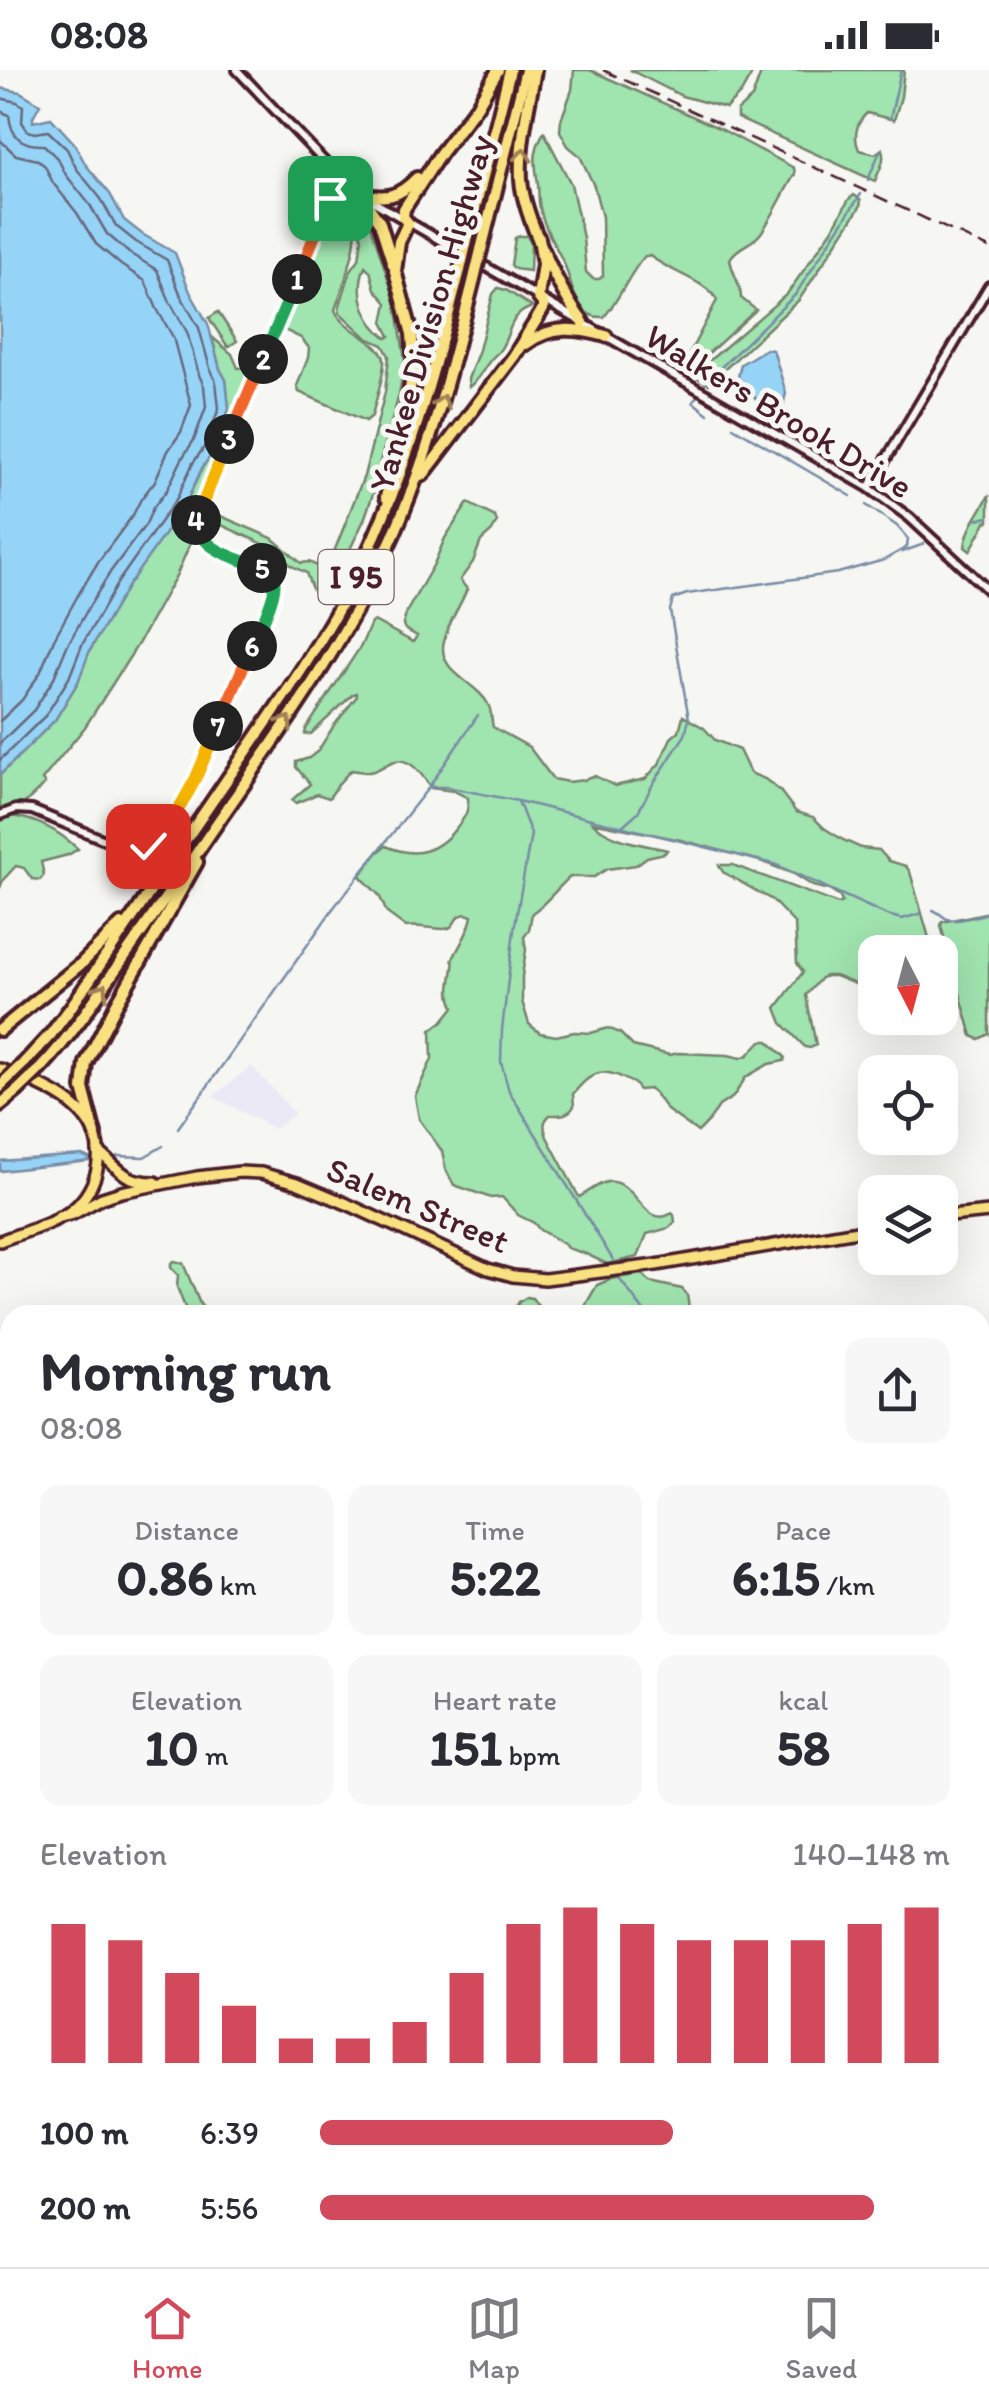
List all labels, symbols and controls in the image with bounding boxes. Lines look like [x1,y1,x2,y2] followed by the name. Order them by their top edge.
[50,12,148,58] text: 08:08
[360,129,502,496] street label: Yankee Division Highway
[511,147,533,163] one-way arrow
[288,156,373,241] pin
[303,171,358,226] icon: arrive
[272,254,322,304] pin: 1
[291,262,304,296] text: 1
[638,315,920,507] street label: Walkers Brook Drive
[238,334,288,384] pin: 2
[256,342,270,376] text: 2
[430,394,451,411] one-way arrow
[204,414,254,464] pin: 3
[221,422,237,456] text: 3
[171,495,221,545] pin: 4
[188,503,204,537] text: 4
[237,543,287,593] pin: 5
[318,550,394,604] road number: I 95
[255,551,269,585] text: 5
[227,621,277,671] pin: 6
[245,629,259,663] text: 6
[193,701,243,751] pin: 7
[211,709,225,743] text: 7
[274,715,293,733] one-way arrow
[106,804,191,889] pin
[121,819,176,874] icon: check
[858,935,958,1035] north arrow
[858,935,958,1275] map controls
[90,982,108,1001] one-way arrow
[858,1055,958,1155] button: locate
[321,1148,515,1262] street label: Salem Street
[858,1175,958,1275] button: layers
[40,1338,331,1404] text: Morning run
[845,1338,950,1443] button: share
[40,1409,122,1447] text: 08:08
[134,1513,239,1547] text: Distance
[465,1513,525,1547] text: Time
[775,1513,831,1547] text: Pace
[117,1547,213,1608] text: 0.86
[449,1547,541,1608] text: 5:22
[732,1547,820,1608] text: 6:15
[213,1568,257,1602] text: km
[820,1568,875,1602] text: /km
[131,1683,242,1717] text: Elevation
[433,1683,557,1717] text: Heart rate
[778,1683,828,1717] text: kcal
[145,1717,199,1778] text: 10
[430,1717,502,1778] text: 151
[777,1717,830,1778] text: 58
[199,1738,229,1772] text: m
[502,1738,560,1772] text: bpm
[40,1835,167,1873] text: Elevation
[793,1835,950,1873] text: 140–148 m
[40,2114,128,2152] text: 100 m
[200,2114,259,2152] text: 6:39
[40,2189,130,2227] text: 200 m
[200,2189,258,2227] text: 5:56
[132,2291,203,2385] tab: Home
[467,2291,522,2385] tab: Map
[786,2291,857,2385] tab: Saved

